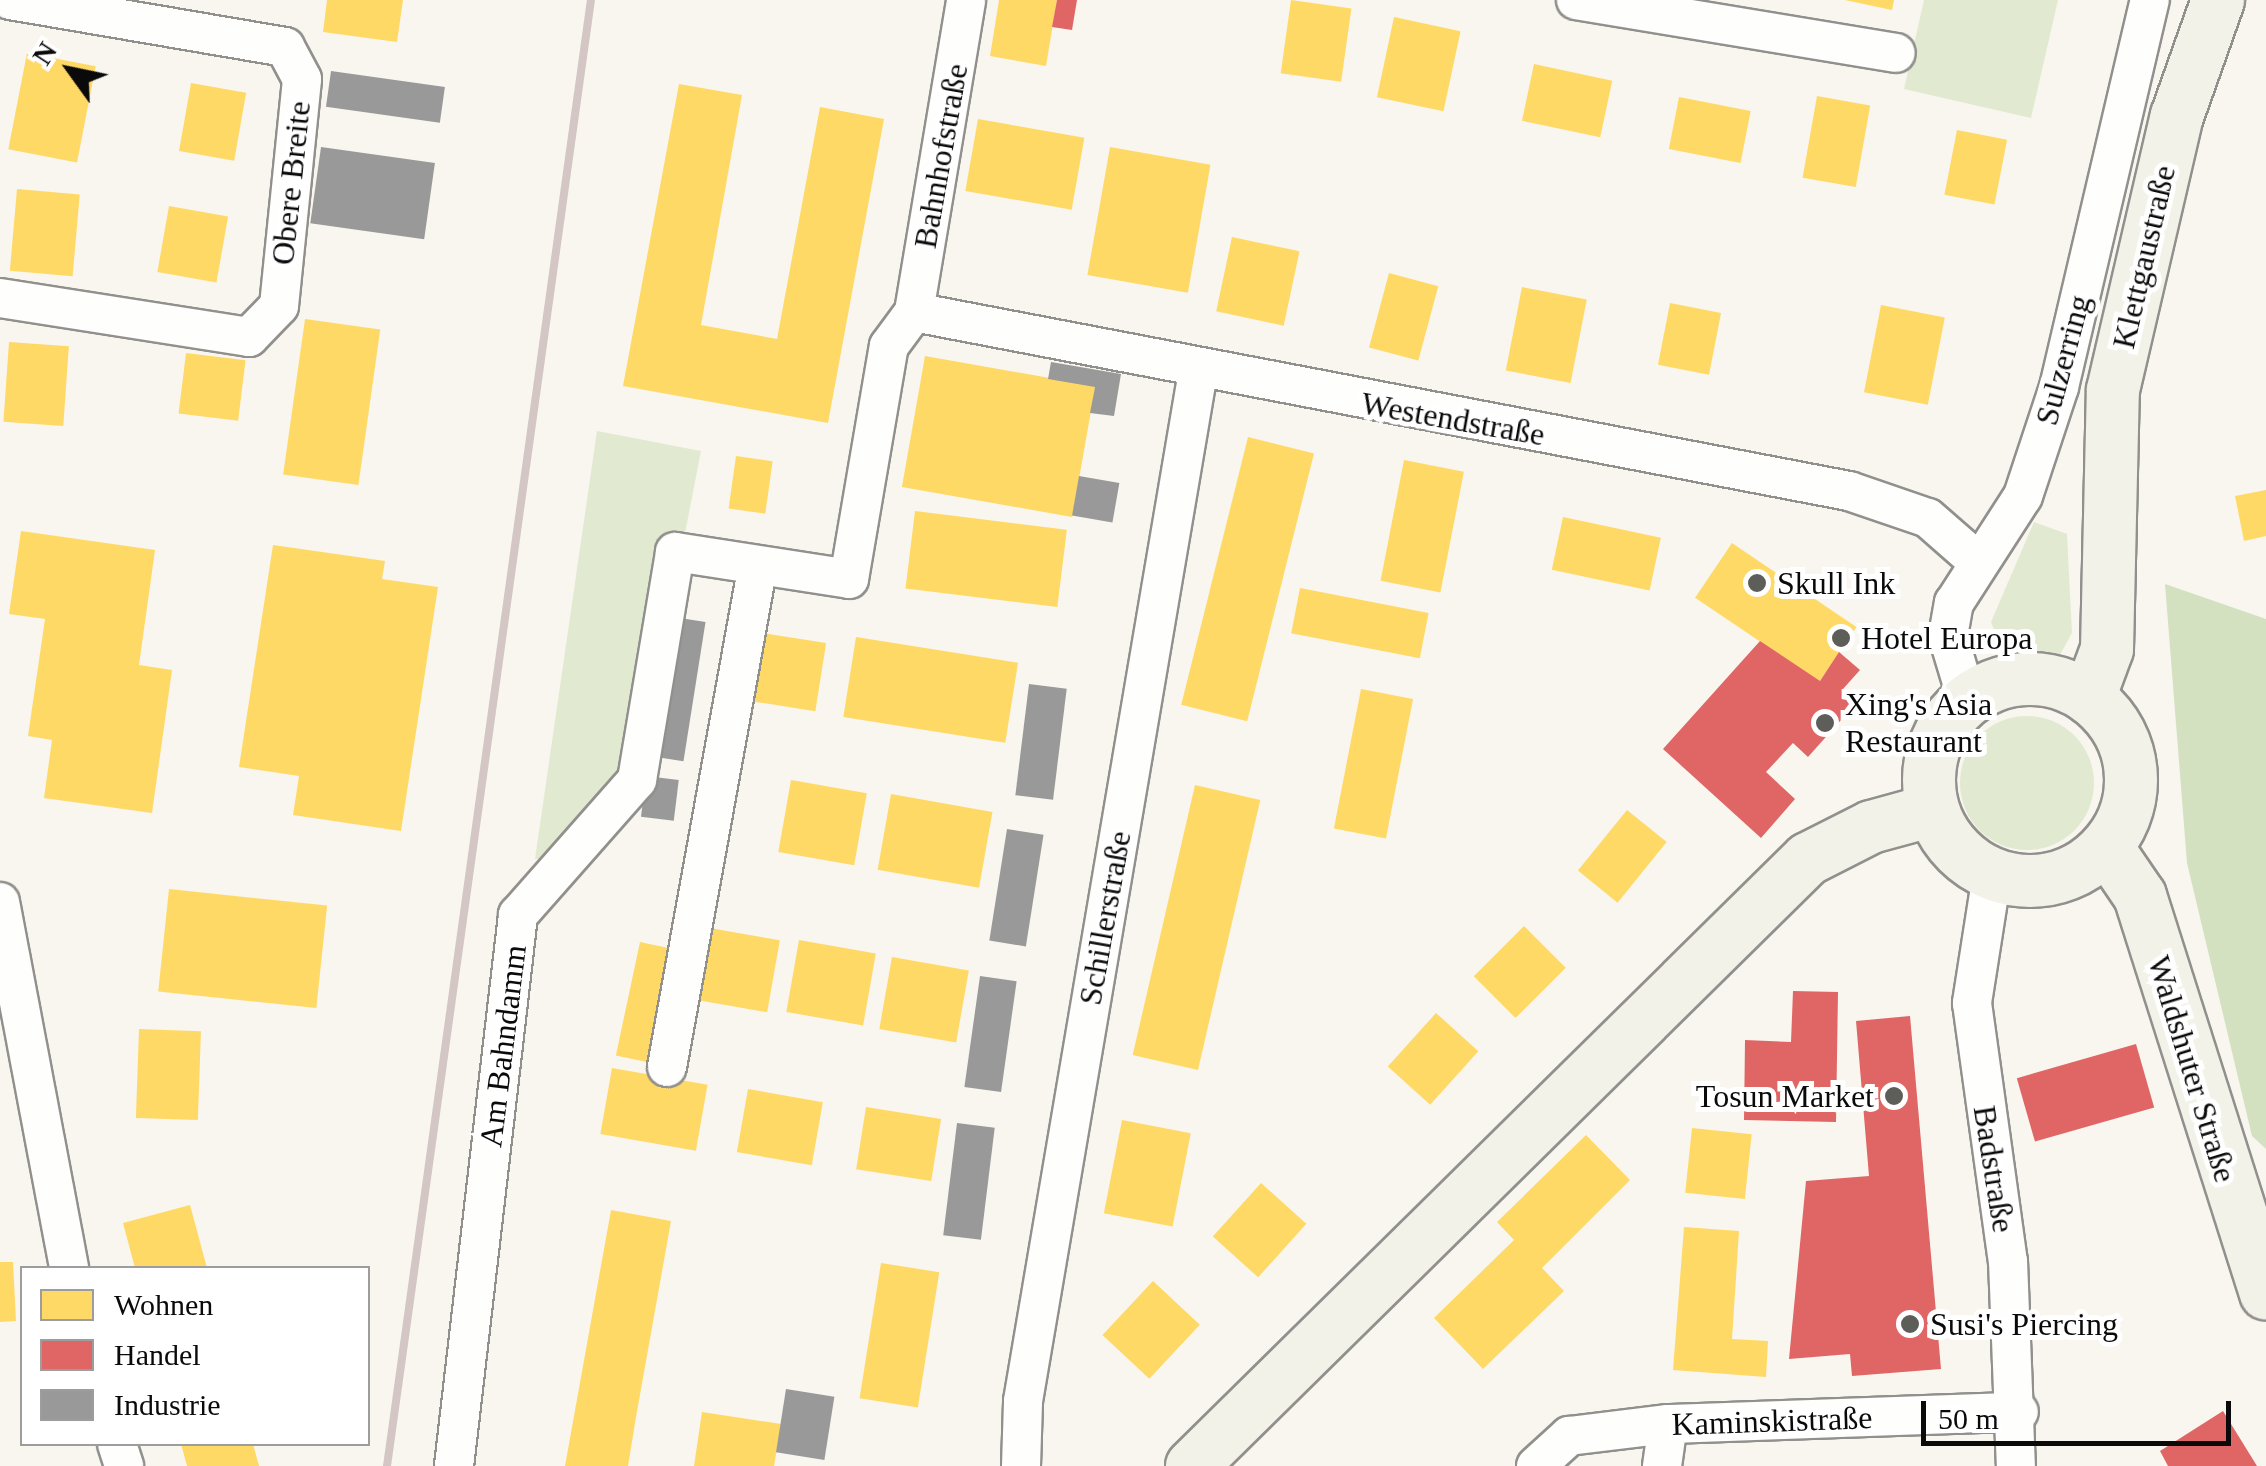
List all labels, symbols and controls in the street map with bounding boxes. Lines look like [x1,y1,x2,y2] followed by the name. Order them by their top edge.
[20,20,120,120] north arrow
[26,36,63,70] text: N
[906,61,976,251] street label: Bahnhofstraße
[263,99,319,267] street label: Obere Breite
[2104,162,2184,352] street label: Klettgaustraße
[2027,291,2099,429] street label: Sulzerring
[1358,384,1548,454] street label: Westendstraße
[1777,564,1895,602] place label: Skull Ink
[1746,572,1768,594] marker: Skull Ink
[1861,619,2032,657] place label: Hotel Europa
[1830,627,1852,649] marker: Hotel Europa
[1845,686,1994,761] place label: Xing's Asia Restaurant
[1814,712,1836,734] marker: Xing's Asia Restaurant
[1071,828,1139,1008] street label: Schillerstraße
[472,943,534,1149] street label: Am Bahndamm
[2139,951,2245,1187] street label: Waldshuter Straße
[1696,1077,1874,1115] place label: Tosun Market
[1883,1085,1905,1107] marker: Tosun Market
[1965,1103,2023,1235] street label: Badstraße
[20,1266,370,1446] legend
[114,1288,213,1321] text: Wohnen
[1930,1305,2118,1343] place label: Susi's Piercing
[1899,1313,1921,1335] marker: Susi's Piercing
[114,1338,201,1371] text: Handel
[1926,1381,2236,1443] scale bar
[114,1388,221,1421] text: Industrie
[1671,1398,1873,1444] street label: Kaminskistraße
[1938,1402,1999,1435] text: 50 m

